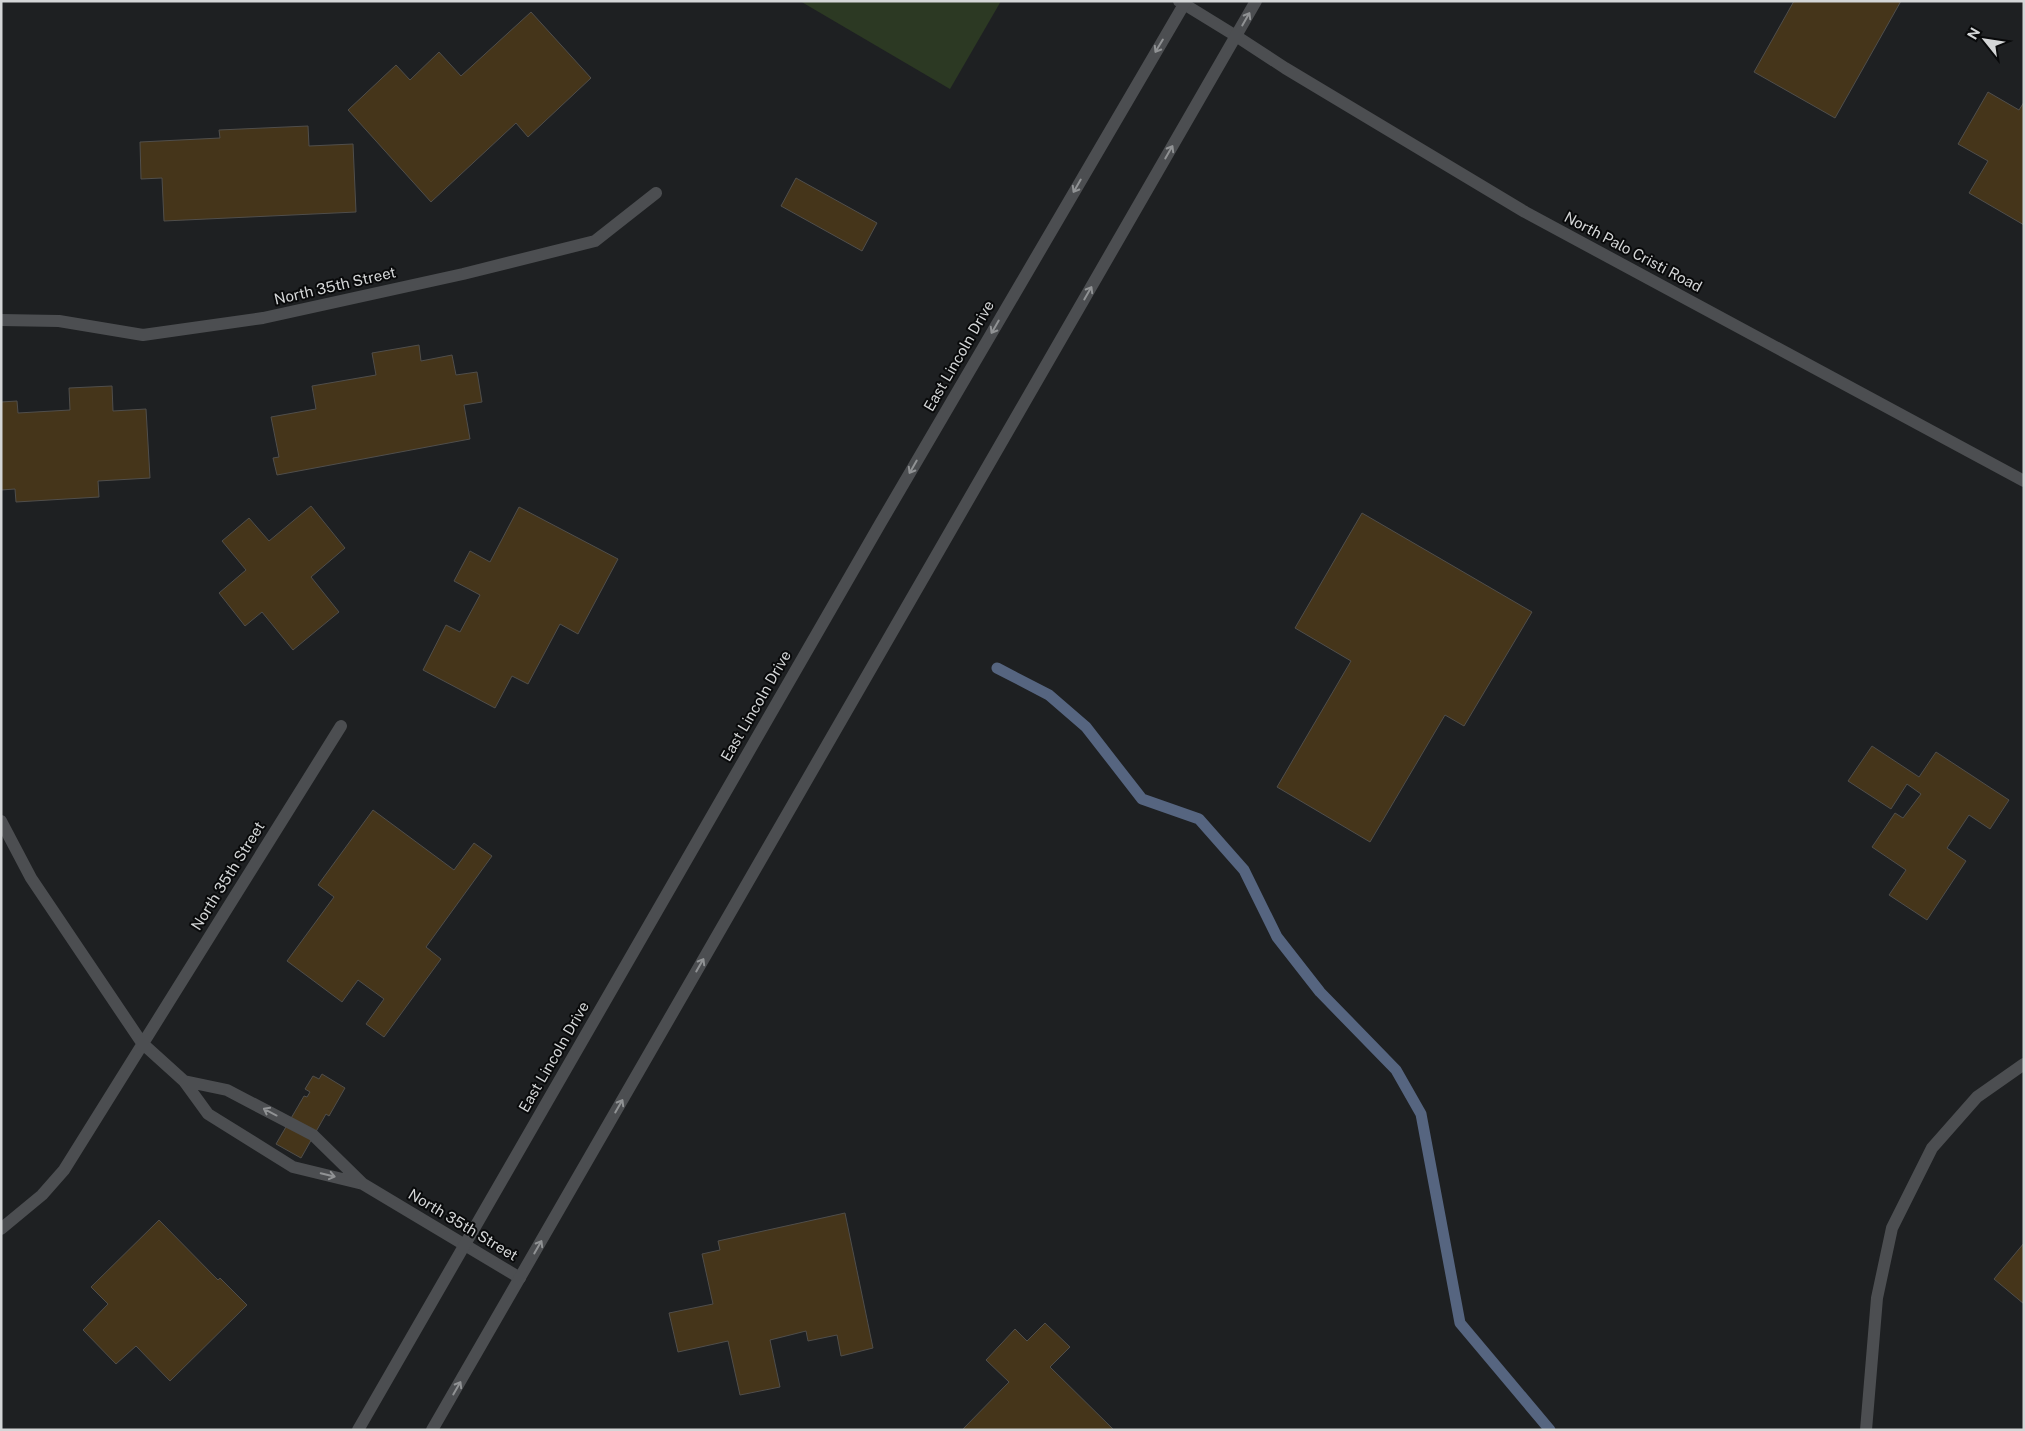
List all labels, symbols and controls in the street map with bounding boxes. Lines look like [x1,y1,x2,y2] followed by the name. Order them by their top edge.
[1242,12,1252,26] one-way arrow
[1960,15,2010,65] north arrow
[1964,25,1983,42] text: N
[1154,39,1164,53] one-way arrow
[1165,145,1175,160] one-way arrow
[1072,179,1082,193] one-way arrow
[1562,208,1705,295] street label: North Palo Cristi Road
[272,263,398,308] street label: North 35th Street
[1084,286,1094,300] one-way arrow
[920,297,997,414] street label: East Lincoln Drive
[990,319,1000,333] one-way arrow
[908,460,918,474] one-way arrow
[717,647,794,764] street label: East Lincoln Drive
[187,818,268,933] street label: North 35th Street
[696,959,706,973] one-way arrow
[515,998,592,1115] street label: East Lincoln Drive
[614,1099,624,1114] one-way arrow
[263,1107,278,1116] one-way arrow
[320,1171,336,1180] one-way arrow
[406,1185,521,1264] street label: North 35th Street
[534,1240,543,1255] one-way arrow
[452,1381,462,1395] one-way arrow

